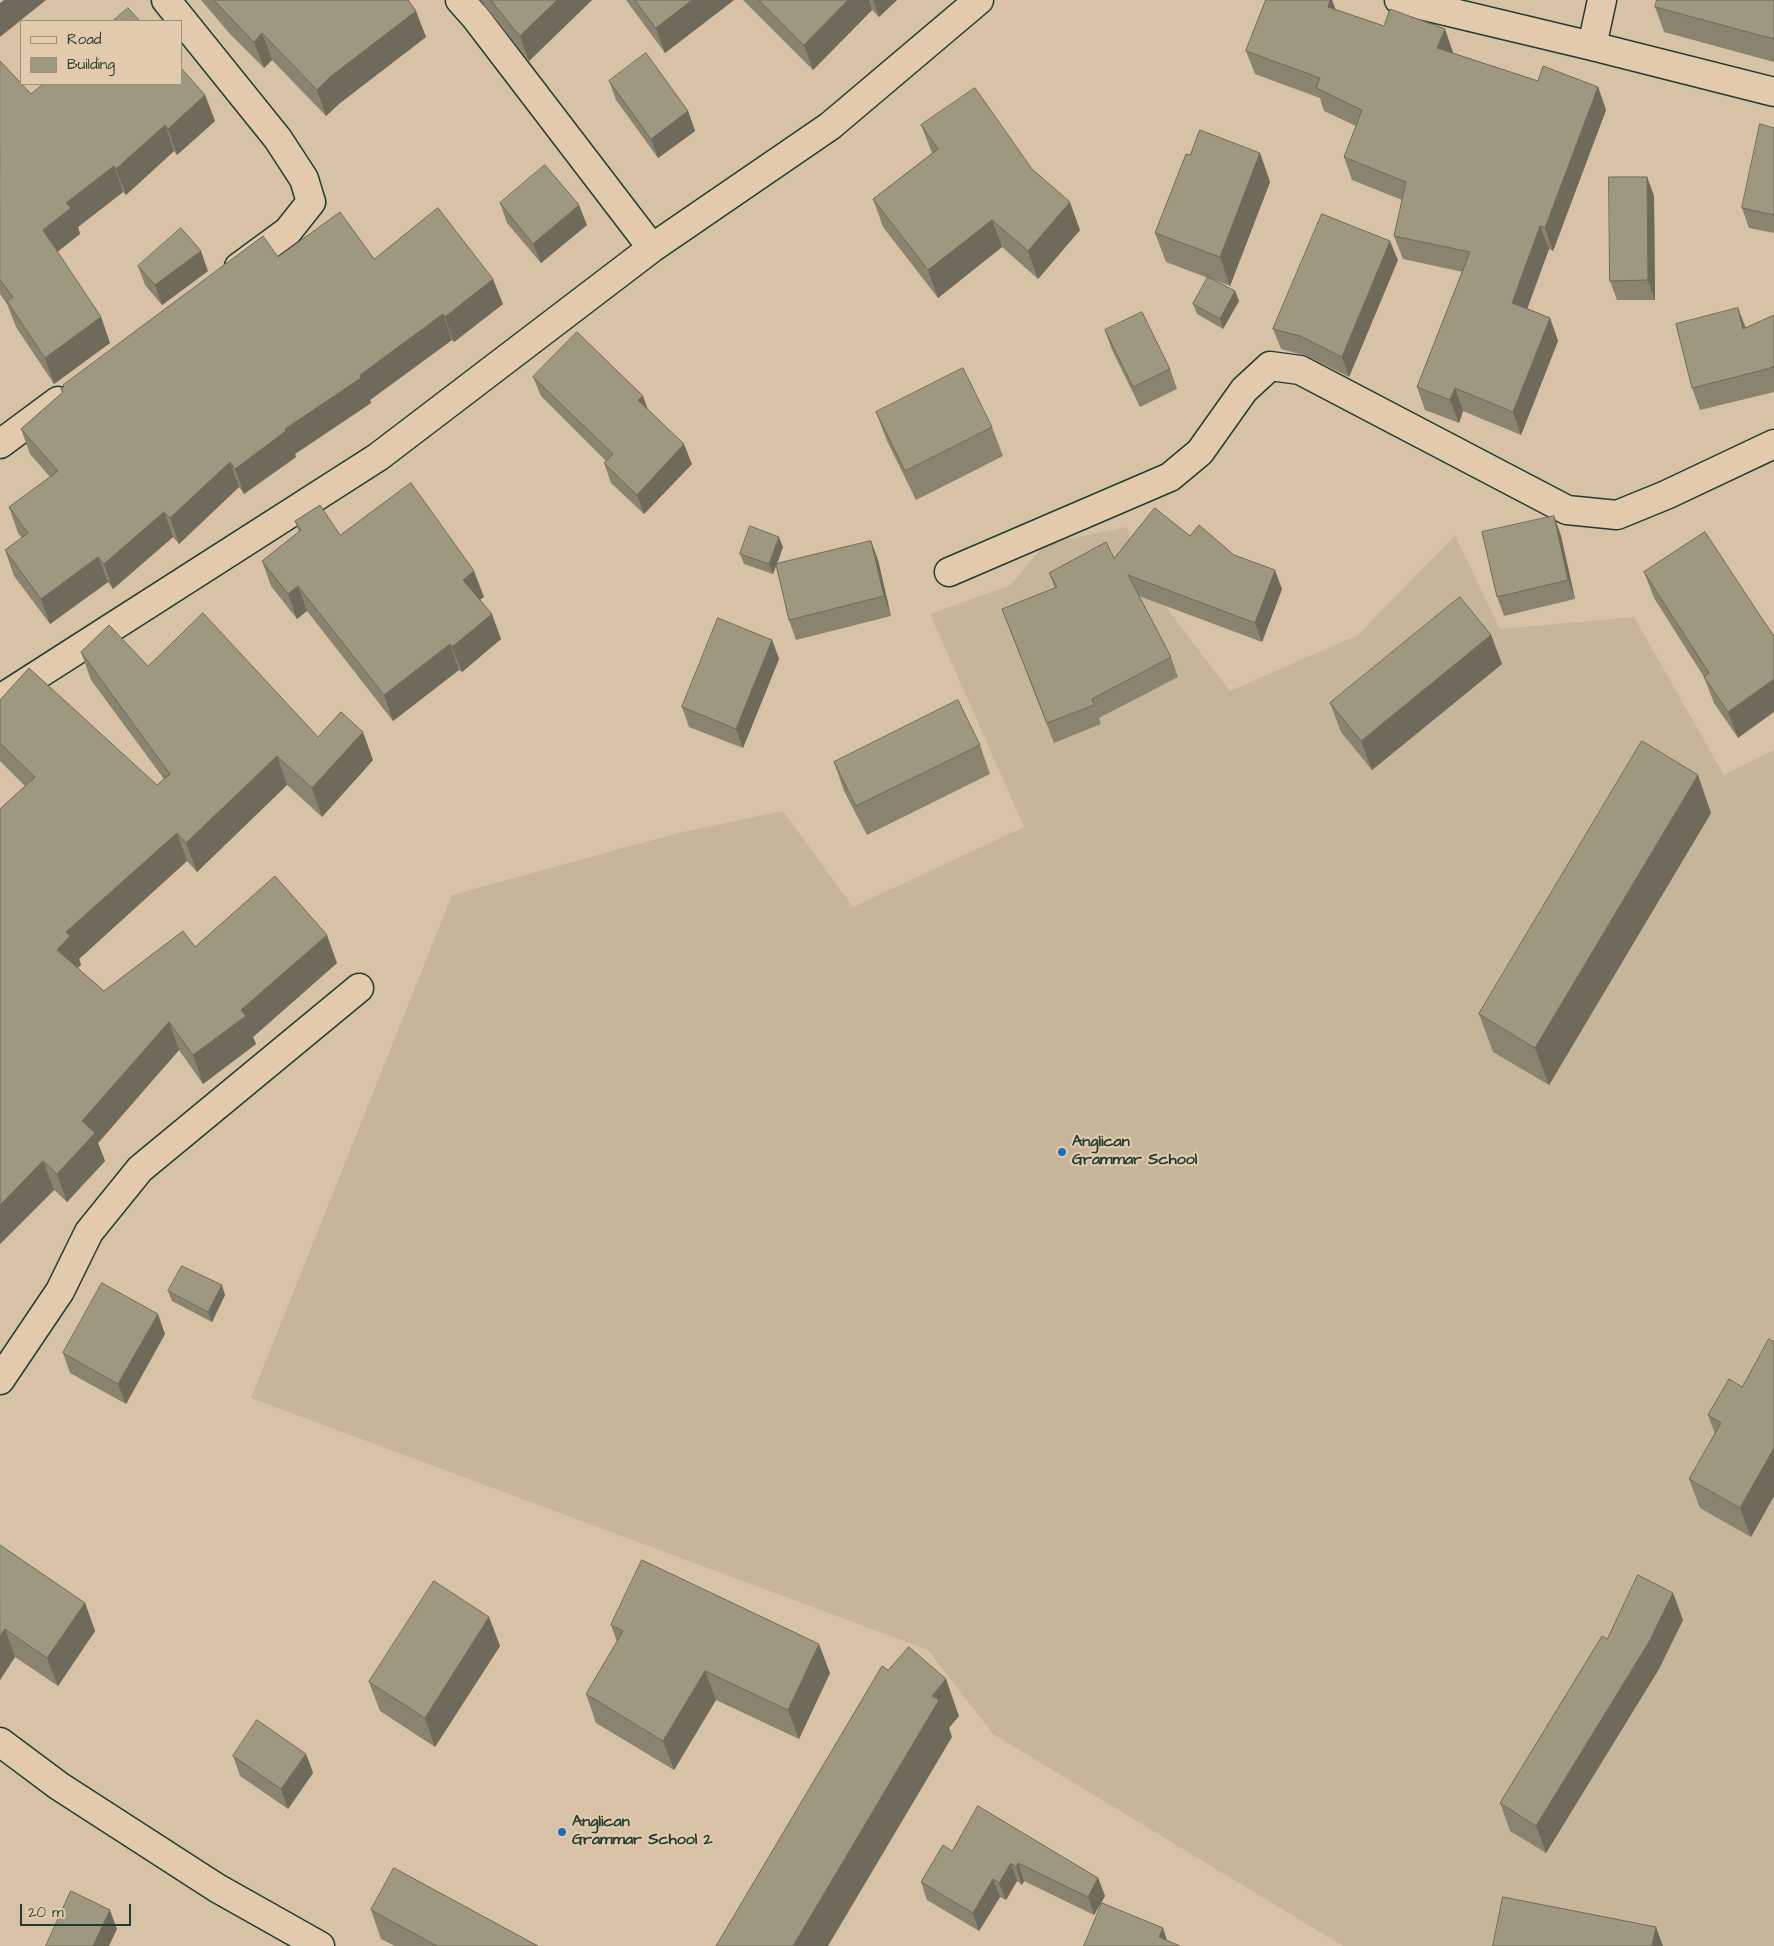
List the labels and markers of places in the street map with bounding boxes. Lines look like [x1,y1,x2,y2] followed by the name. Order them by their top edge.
[1072,1133,1197,1171] place label: Anglican Grammar School
[1056,1146,1068,1158] marker: Anglican Grammar School
[572,1813,713,1851] place label: Anglican Grammar School 2
[556,1826,568,1838] marker: Anglican Grammar School 2

